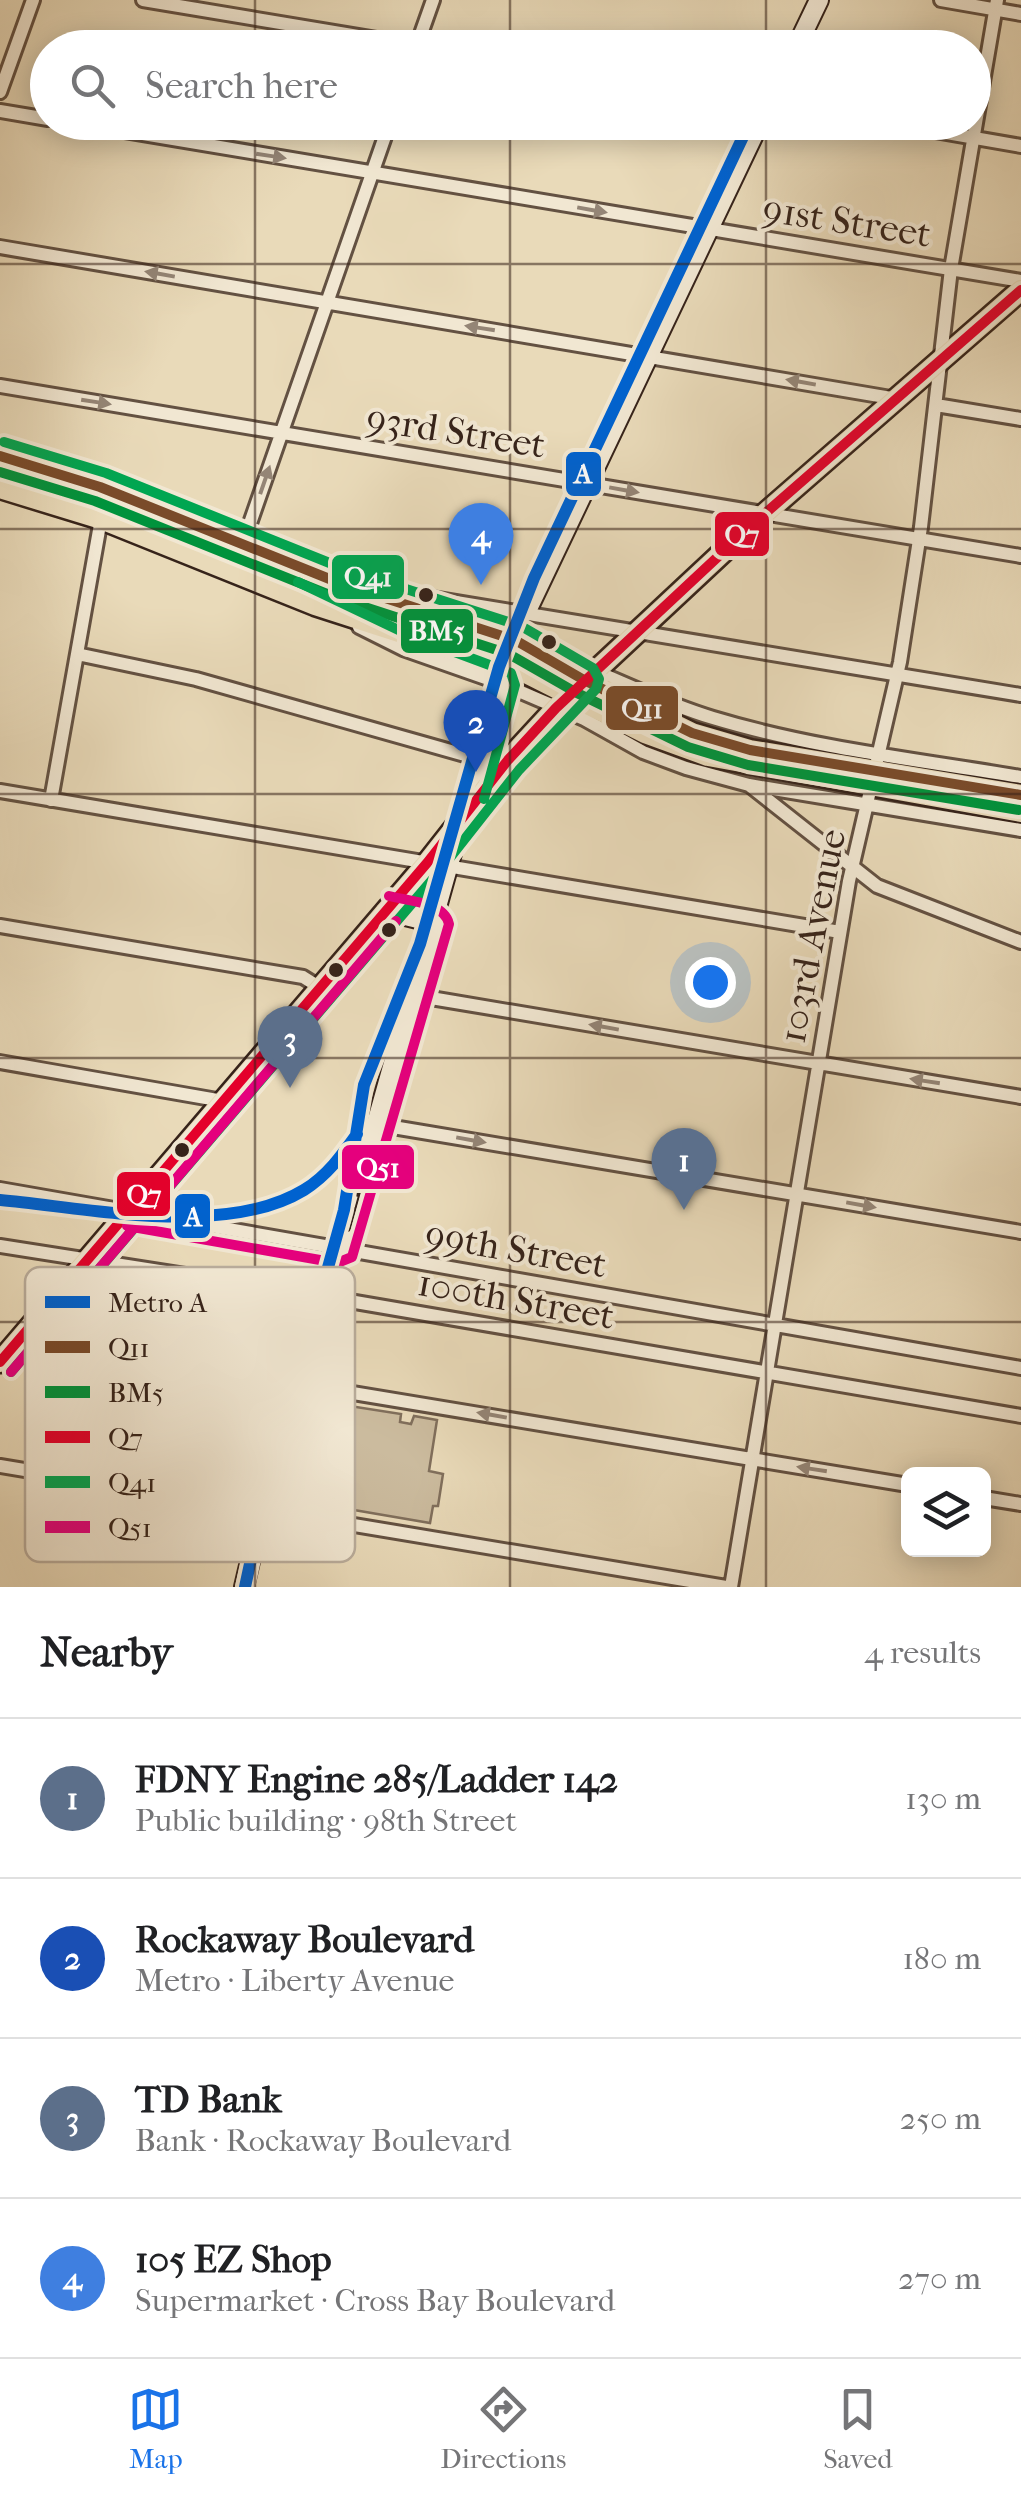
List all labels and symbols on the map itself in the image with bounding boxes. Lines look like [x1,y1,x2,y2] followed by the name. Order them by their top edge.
[256,149,287,164] one-way arrow
[760,186,935,257] street label: 91st Street
[576,203,608,218] one-way arrow
[144,266,175,282] one-way arrow
[464,320,496,335] one-way arrow
[785,374,816,389] one-way arrow
[81,395,112,410] one-way arrow
[363,395,549,468] street label: 93rd Street
[564,450,603,498] line badge: A
[572,457,593,490] text: A
[259,465,274,495] one-way arrow
[609,483,640,498] one-way arrow
[448,502,514,585] pin: 4
[713,510,771,558] line badge: Q7
[724,518,760,551] text: Q7
[330,553,406,601] line badge: Q41
[344,560,392,594] text: Q41
[416,585,436,605] unlabelled marker
[399,607,475,655] line badge: BM5
[409,614,465,647] text: BM5
[539,632,559,652] unlabelled marker
[604,684,680,732] line badge: Q11
[444,690,508,772] pin: 2
[621,692,663,725] text: Q11
[770,825,855,1047] street label: 103rd Avenue
[379,920,399,940] unlabelled marker
[685,957,736,1008] your location
[326,960,346,980] unlabelled marker
[258,1006,322,1088] pin: 3
[588,1019,620,1034] one-way arrow
[909,1073,940,1088] one-way arrow
[652,1128,716,1210] pin: 1
[456,1133,488,1148] one-way arrow
[172,1140,192,1160] unlabelled marker
[340,1143,416,1191] line badge: Q51
[356,1151,400,1184] text: Q51
[115,1170,172,1218] line badge: Q7
[126,1178,162,1211] text: Q7
[173,1192,212,1240] line badge: A
[846,1198,877,1213] one-way arrow
[182,1200,203,1233] text: A
[422,1211,610,1288] street label: 99th Street
[414,1260,618,1339] street label: 100th Street
[25,1267,355,1562] legend
[108,1286,208,1319] text: Metro A
[108,1331,150,1364] text: Q11
[108,1376,164,1409] text: BM5
[476,1407,507,1422] one-way arrow
[108,1421,143,1454] text: Q7
[796,1461,828,1476] one-way arrow
[108,1466,156,1499] text: Q41
[108,1511,152,1544] text: Q51

